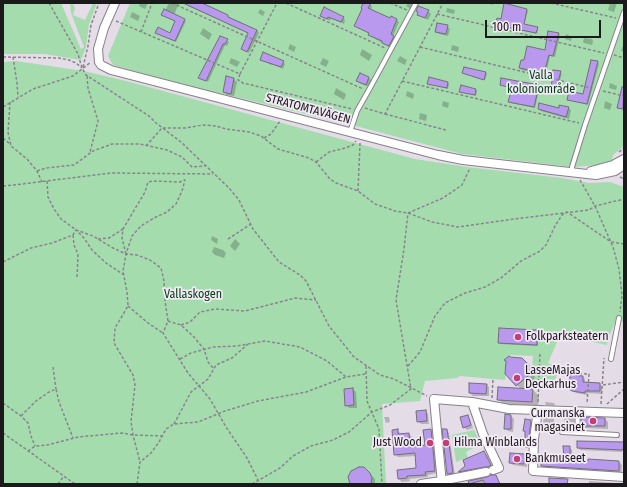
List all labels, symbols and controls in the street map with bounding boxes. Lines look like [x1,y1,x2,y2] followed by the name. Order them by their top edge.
[487,12,603,38] scale bar
[492,20,521,34] text: 100 m
[507,69,575,97] park label: Valla koloniområde
[264,91,352,127] street label: STRATOMTAVÄGEN
[164,288,222,302] park label: Vallaskogen
[526,330,609,344] place label: Folkparksteatern
[513,332,523,342] marker: Folkparksteatern
[525,364,580,392] place label: LasseMajas Deckarhus
[512,373,522,383] marker: LasseMajas Deckarhus
[531,407,585,435] place label: Curmanska magasinet
[588,416,598,426] marker: Curmanska magasinet
[373,436,422,450] place label: Just Wood
[454,436,537,450] place label: Hilma Winblands
[425,438,435,448] marker: Just Wood
[441,438,451,448] marker: Hilma Winblands
[525,452,586,466] place label: Bankmuseet
[512,454,522,464] marker: Bankmuseet

